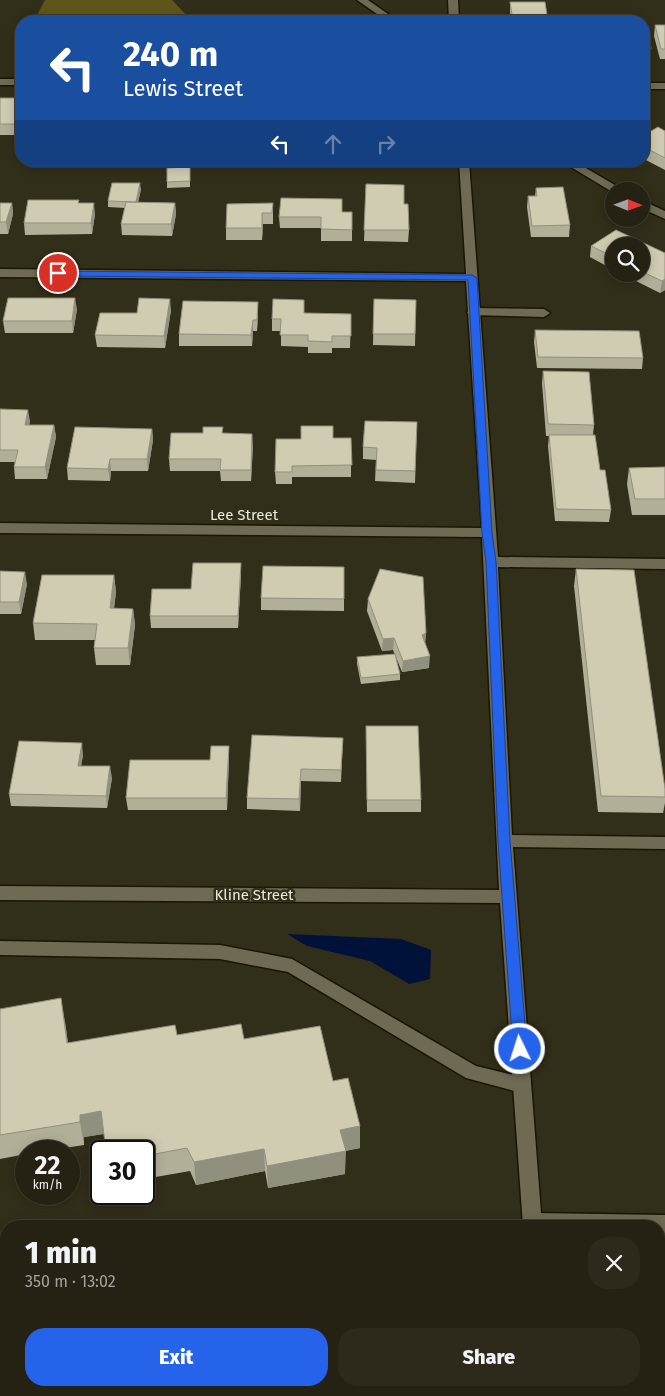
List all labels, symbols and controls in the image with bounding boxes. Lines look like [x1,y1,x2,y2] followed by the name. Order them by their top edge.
[123,33,218,75] text: 240 m
[40,35,105,100] icon: left
[123,75,243,102] text: Lewis Street
[266,130,294,158] icon: left
[319,130,347,158] icon: ahead
[372,130,400,158] icon: right
[605,182,650,228] north arrow
[605,182,650,282] map controls
[605,237,650,282] button: search
[37,252,79,294] pin
[44,259,72,287] icon: arrive
[210,506,279,524] street label: Lee Street
[214,886,294,904] street label: Kline Street
[493,1022,545,1074] position arrow
[90,1140,155,1205] speed limit sign: 30
[35,1151,60,1181] text: 22
[33,1178,62,1192] text: km/h
[25,1235,97,1271] text: 1 min
[588,1237,640,1289] button: close
[25,1272,116,1291] text: 350 m · 13:02
[25,1328,328,1386] button: Exit
[338,1328,640,1386] button: Share

